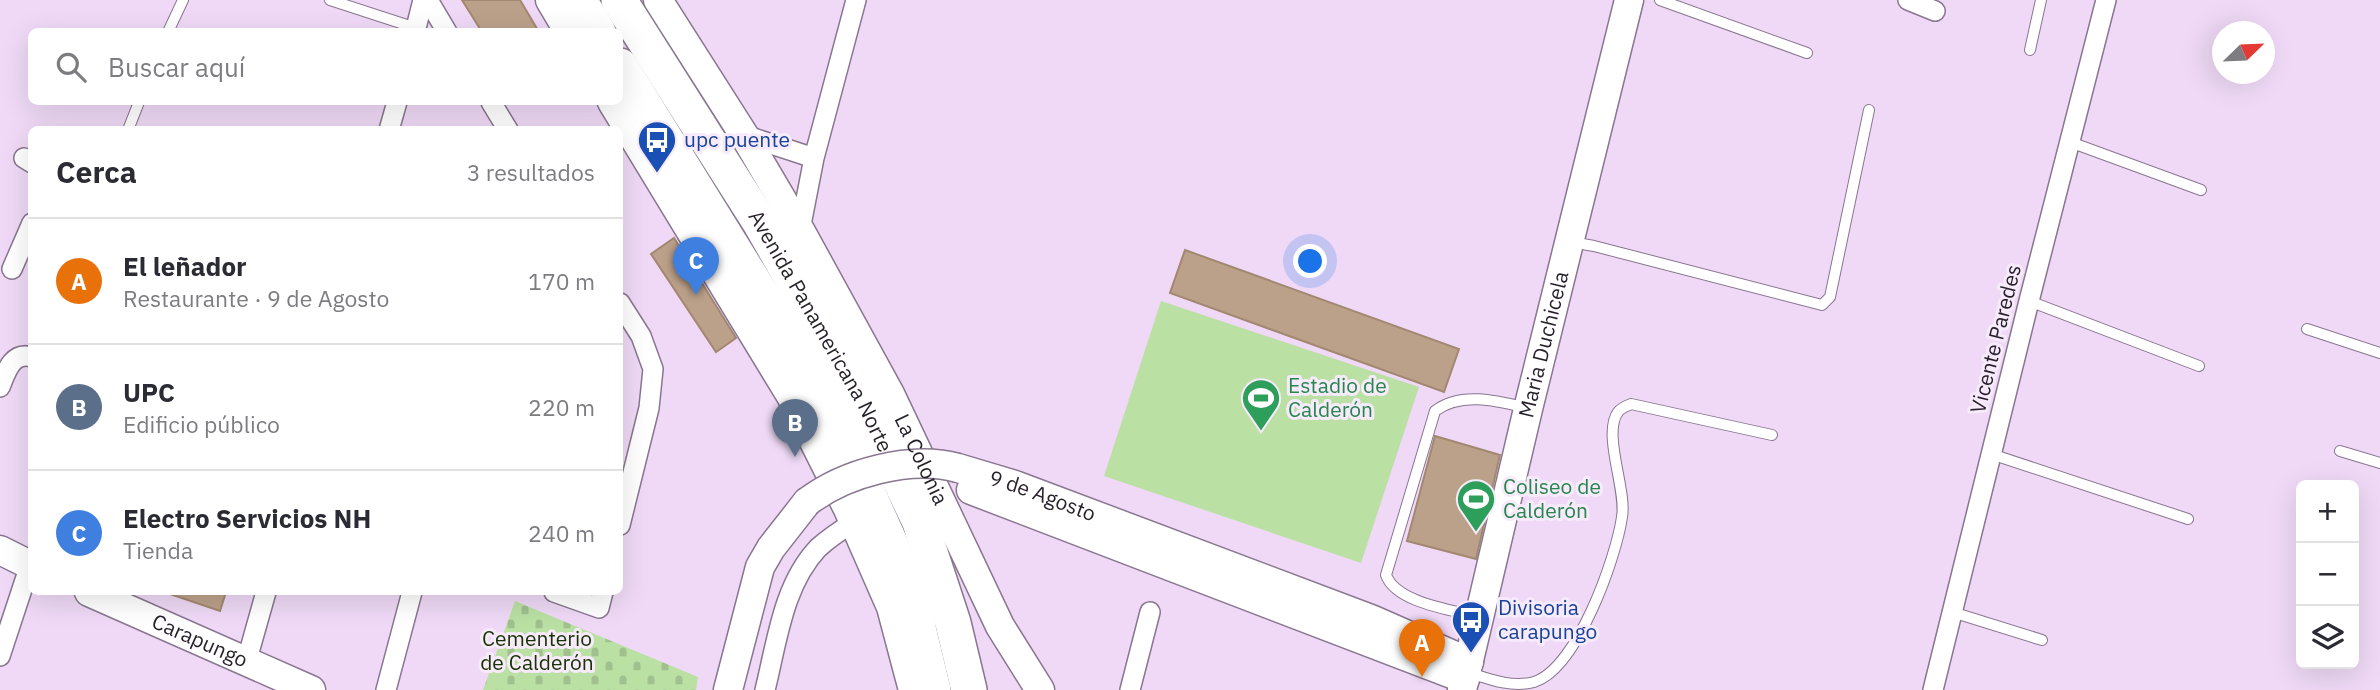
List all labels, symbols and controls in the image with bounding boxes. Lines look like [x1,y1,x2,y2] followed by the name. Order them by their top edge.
[2212,21,2275,84] north arrow
[28,28,623,105] search box
[52,48,90,86] icon: search
[108,50,245,84] text: Buscar aquí
[636,119,678,174] bus stop icon: upc puente
[684,125,790,153] place label: upc puente
[56,152,137,191] text: Cerca
[467,157,595,187] text: 3 resultados
[743,204,900,457] street label: Avenida Panamericana Norte
[673,237,719,295] pin: C
[1293,244,1327,278] your location
[123,249,247,283] text: El leñador
[1963,261,2027,416] street label: Vicente Paredes
[71,266,87,296] text: A
[528,266,595,296] text: 170 m
[1511,268,1575,420] street label: Maria Duchicela
[123,283,389,313] text: Restaurante · 9 de Agosto
[1288,371,1387,423] place label: Estadio de Calderón
[123,375,175,409] text: UPC
[1240,377,1282,432] sports icon: Estadio de Calderón
[71,392,87,422] text: B
[528,392,595,422] text: 220 m
[772,399,818,457] pin: B
[123,409,280,439] text: Edificio público
[888,409,956,509] street label: La Colonia
[986,463,1100,527] street label: 9 de Agosto
[1503,472,1601,524] place label: Coliseo de Calderón
[1455,478,1497,533] sports icon: Coliseo de Calderón
[2296,480,2359,669] map controls
[2296,480,2359,543] button: +
[123,501,371,535] text: Electro Servicios NH
[72,518,86,548] text: C
[528,518,595,548] text: 240 m
[123,535,193,565] text: Tienda
[2296,543,2359,606] button: −
[1498,593,1597,645] place label: Divisoria carapungo
[1450,599,1492,654] bus stop icon: Divisoria carapungo
[2296,606,2359,669] button: layers
[148,607,252,673] street label: Carapungo
[1399,619,1445,677] pin: A
[480,624,594,676] park label: Cementerio de Calderón

